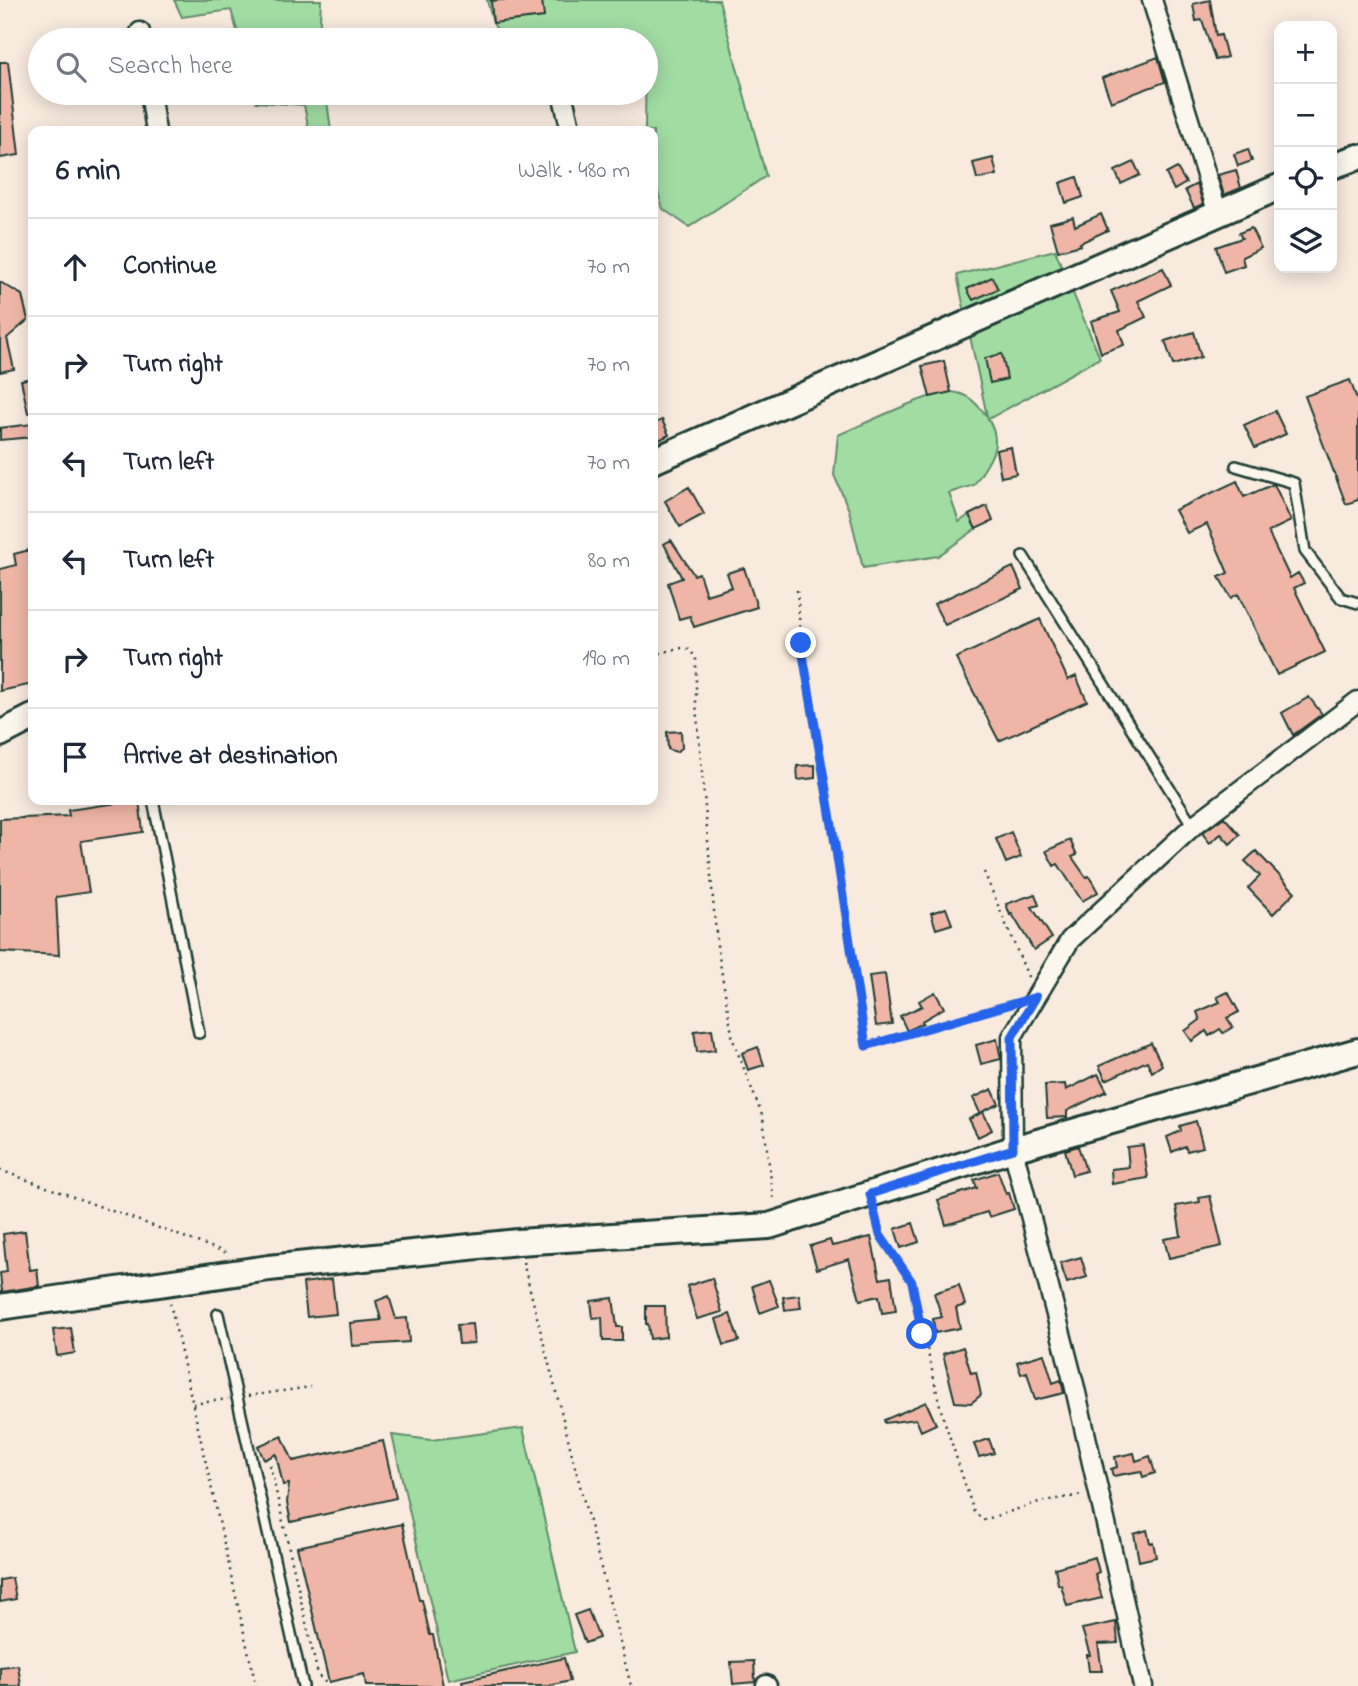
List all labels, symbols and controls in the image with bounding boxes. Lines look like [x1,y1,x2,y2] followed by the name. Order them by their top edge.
[1274,21,1337,273] map controls
[1274,21,1337,84] button: +
[28,28,658,105] search box
[52,48,90,86] icon: search
[108,48,233,86] text: Search here
[1274,84,1337,147] button: −
[1274,147,1337,210] button: locate
[56,150,120,194] text: 6 min
[518,155,630,188] text: Walk · 480 m
[1274,210,1337,273] button: layers
[56,248,94,286] icon: ahead
[123,248,216,286] text: Continue
[587,251,630,284] text: 70 m
[56,346,94,384] icon: right
[123,346,223,384] text: Turn right
[587,349,630,382] text: 70 m
[56,444,94,482] icon: left
[123,444,214,482] text: Turn left
[587,447,630,480] text: 70 m
[56,542,94,580] icon: left
[123,542,214,580] text: Turn left
[588,545,630,578] text: 80 m
[785,627,816,658] route end
[56,640,94,678] icon: right
[123,640,223,678] text: Turn right
[582,643,630,676] text: 190 m
[56,738,94,776] icon: arrive
[123,738,338,776] text: Arrive at destination
[906,1318,937,1349] route start

